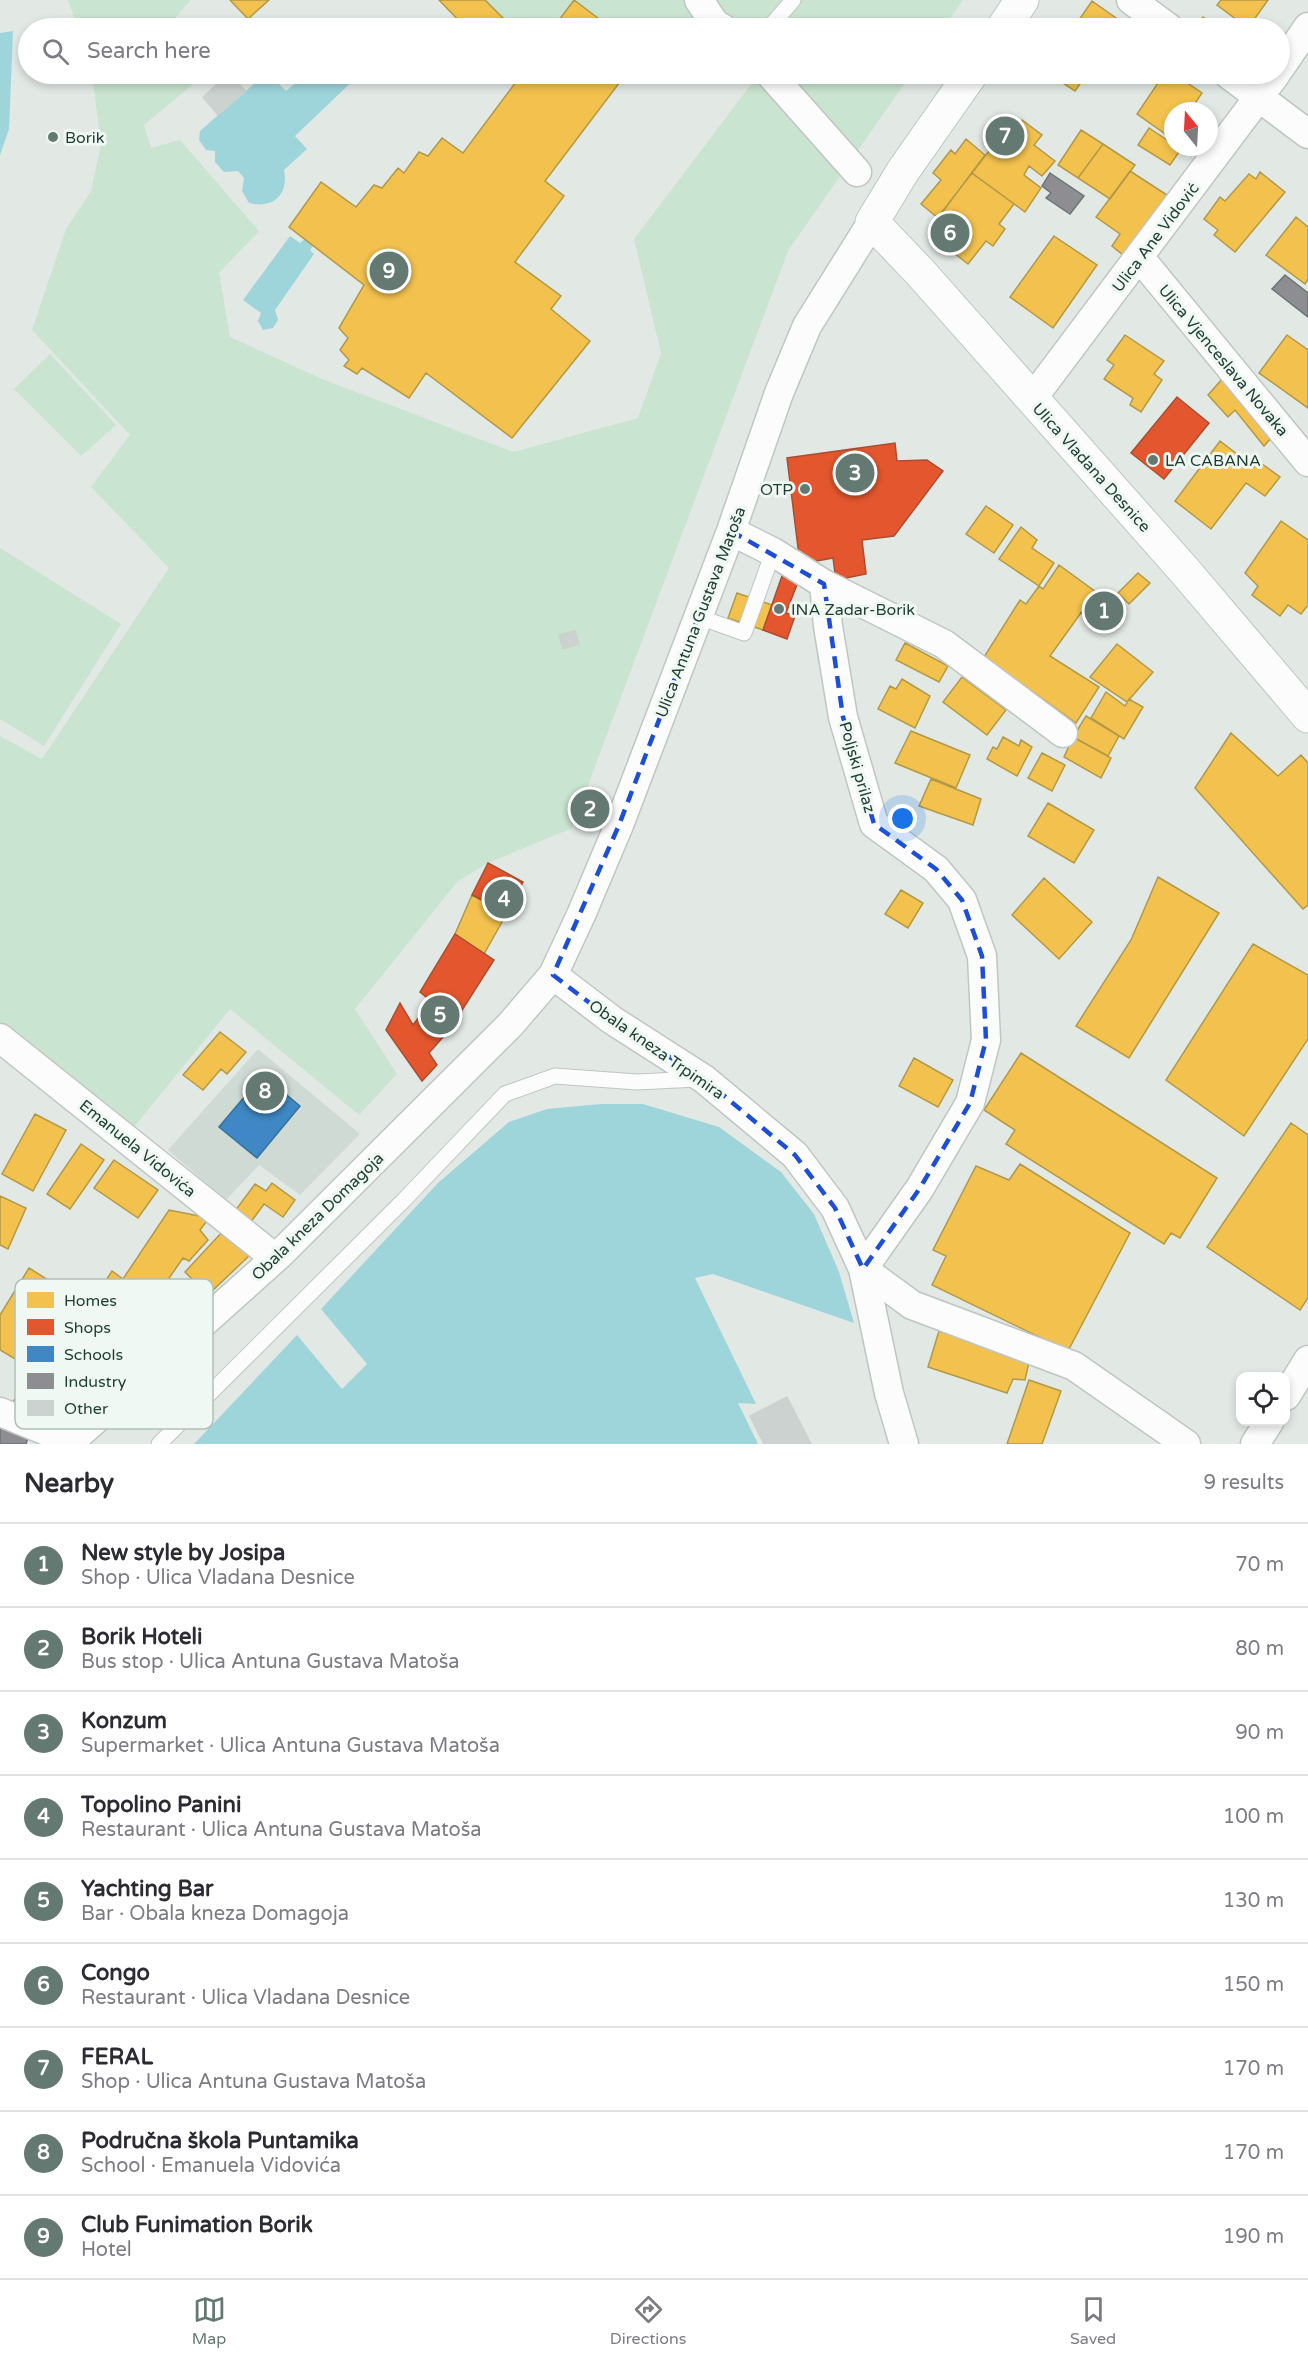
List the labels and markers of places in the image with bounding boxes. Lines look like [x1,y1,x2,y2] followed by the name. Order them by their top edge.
[986,114,1024,158] pin: 7
[65,128,105,148] place label: Borik
[46,130,60,144] marker: Borik
[930,210,970,256] pin: 6
[370,248,408,294] pin: 9
[836,450,874,496] pin: 3
[1165,451,1261,471] place label: LA CABANA
[1146,453,1160,467] marker: LA CABANA
[760,480,793,500] place label: OTP
[798,482,812,496] marker: OTP
[1084,588,1124,634] pin: 1
[791,600,915,620] place label: INA Zadar-Borik
[772,602,786,616] marker: INA Zadar-Borik
[570,786,610,832] pin: 2
[484,876,524,922] pin: 4
[420,992,460,1038] pin: 5
[246,1068,284,1114] pin: 8

